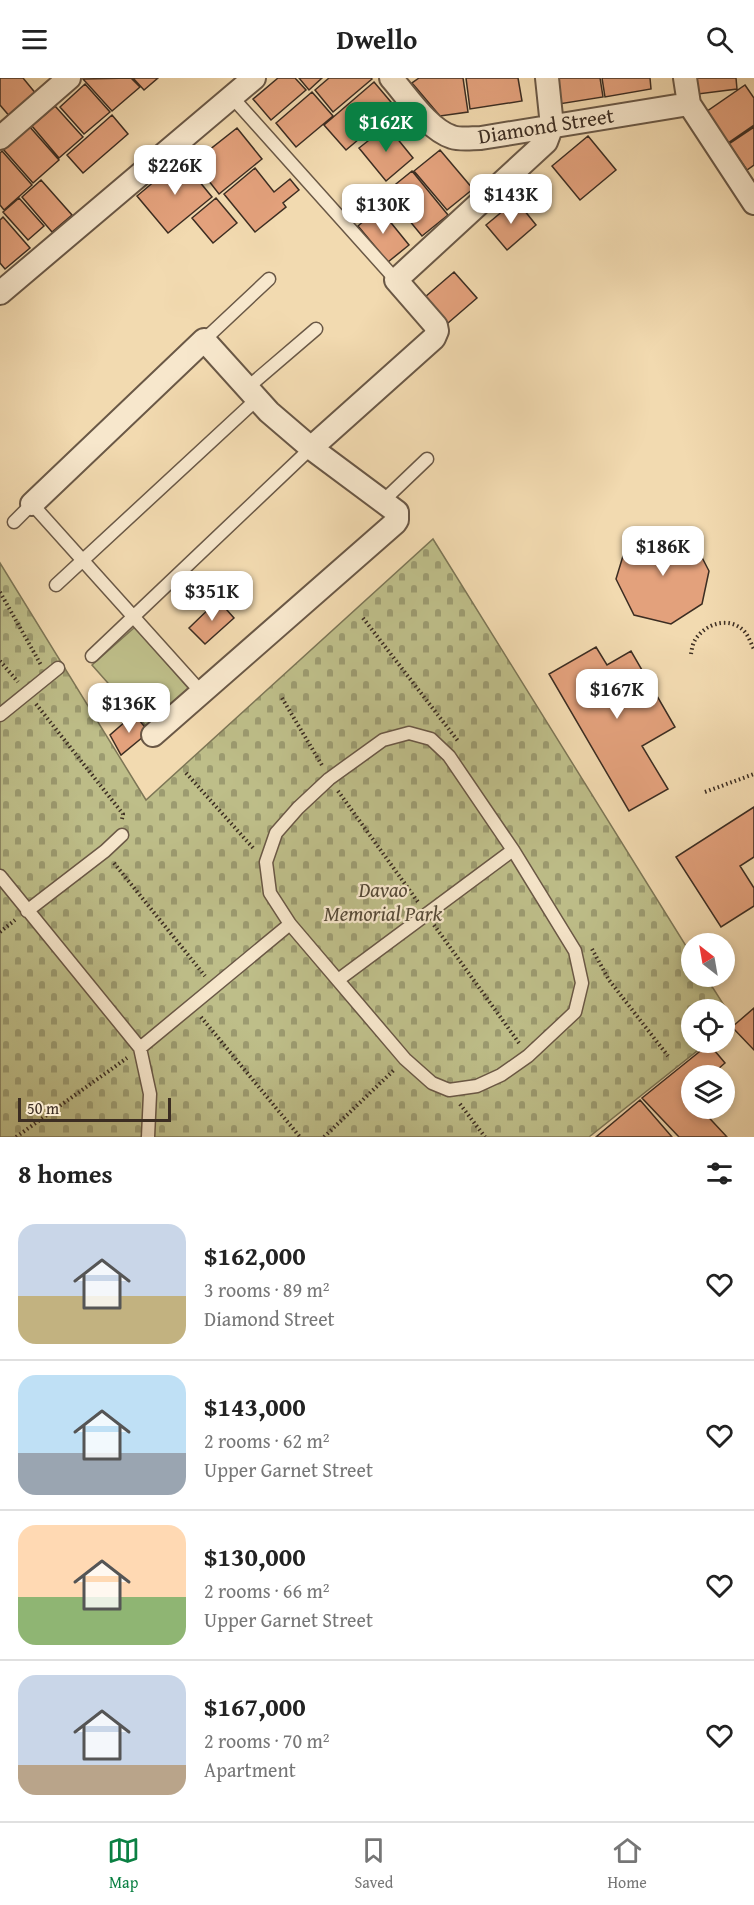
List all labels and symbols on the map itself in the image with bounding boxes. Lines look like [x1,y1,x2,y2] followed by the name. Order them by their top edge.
[476,99,617,152] street label: Diamond Street
[344,102,428,153] pin: $162K
[133,145,217,196] pin: $226K
[469,174,553,225] pin: $143K
[341,184,425,235] pin: $130K
[621,526,705,577] pin: $186K
[170,571,254,622] pin: $351K
[575,669,659,720] pin: $167K
[87,683,171,734] pin: $136K
[324,874,443,929] park label: Davao Memorial Park
[681,933,735,987] north arrow
[18,1095,171,1122] scale bar

